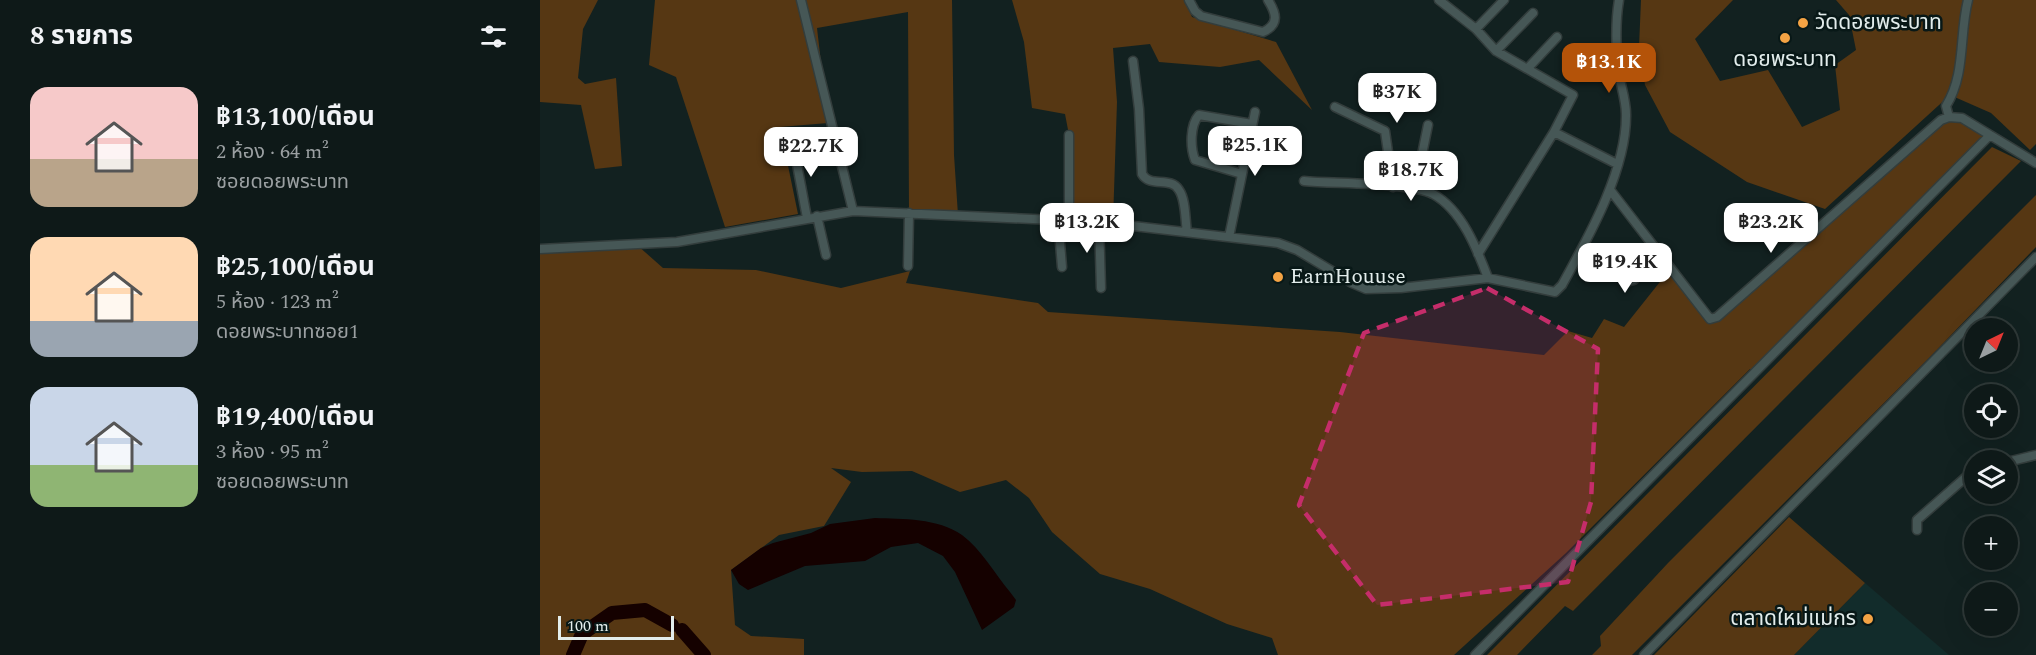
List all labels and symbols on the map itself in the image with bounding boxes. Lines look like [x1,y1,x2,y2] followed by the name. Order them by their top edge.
[1815,7,1942,39] place label: วัดดอยพระบาท
[1796,16,1810,30] marker: วัดดอยพระบาท
[1778,31,1792,45] marker: ดอยพระบาท
[1560,43,1658,94] pin: ฿13.1K
[1733,44,1837,76] place label: ดอยพระบาท
[1361,73,1433,124] pin: ฿37K
[1206,126,1304,177] pin: ฿25.1K
[762,127,860,178] pin: ฿22.7K
[1362,151,1460,202] pin: ฿18.7K
[1038,203,1136,254] pin: ฿13.2K
[1722,203,1820,254] pin: ฿23.2K
[1576,243,1674,294] pin: ฿19.4K
[1290,261,1406,293] place label: EarnHouuse
[1271,270,1285,284] marker: EarnHouuse
[1964,318,2018,372] north arrow
[1730,603,1856,635] place label: ตลาดใหม่แม่กร
[1861,612,1875,626] marker: ตลาดใหม่แม่กร
[558,613,674,640] scale bar

